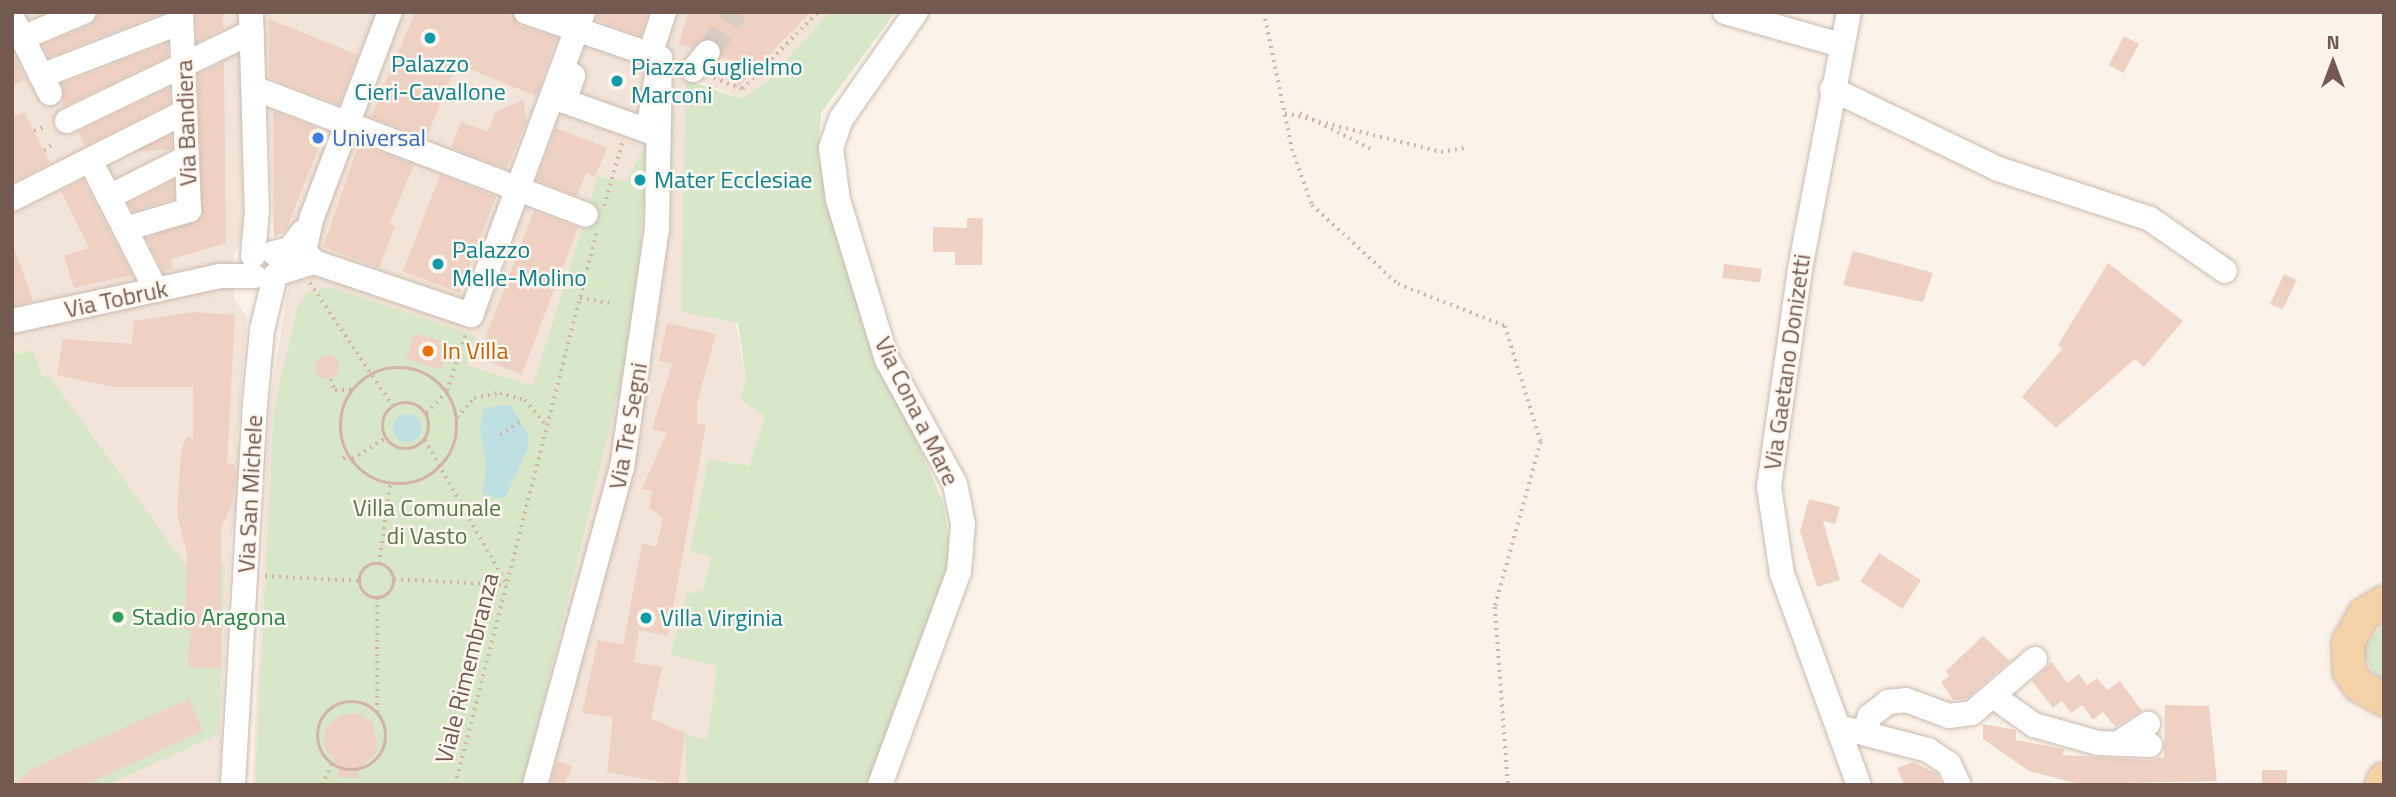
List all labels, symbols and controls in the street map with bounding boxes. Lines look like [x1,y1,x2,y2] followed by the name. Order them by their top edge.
[2326,27,2340,56] text: N
[2298,28,2368,98] north arrow
[422,30,438,46] marker: Palazzo Cieri-Cavallone
[354,50,506,106] place label: Palazzo Cieri-Cavallone
[631,53,803,109] place label: Piazza Guglielmo Marconi
[169,59,203,187] street label: Via Bandiera
[609,73,625,89] marker: Piazza Guglielmo Marconi
[332,124,426,152] place label: Universal
[310,130,326,146] marker: Universal
[654,166,812,194] place label: Mater Ecclesiae
[632,172,648,188] marker: Mater Ecclesiae
[452,236,587,292] place label: Palazzo Melle-Molino
[1758,252,1816,472] street label: Via Gaetano Donizetti
[430,256,446,272] marker: Palazzo Melle-Molino
[62,274,170,324] street label: Via Tobruk
[869,332,965,490] street label: Via Cona a Mare
[442,337,508,365] place label: In Villa
[420,343,436,359] marker: In Villa
[603,360,653,492] street label: Via Tre Segni
[231,414,269,574] street label: Via San Michele
[353,494,501,550] park label: Villa Comunale di Vasto
[429,570,505,766] street label: Viale Rimembranza
[132,603,286,631] place label: Stadio Aragona
[660,604,783,632] place label: Villa Virginia
[110,609,126,625] marker: Stadio Aragona
[638,610,654,626] marker: Villa Virginia

